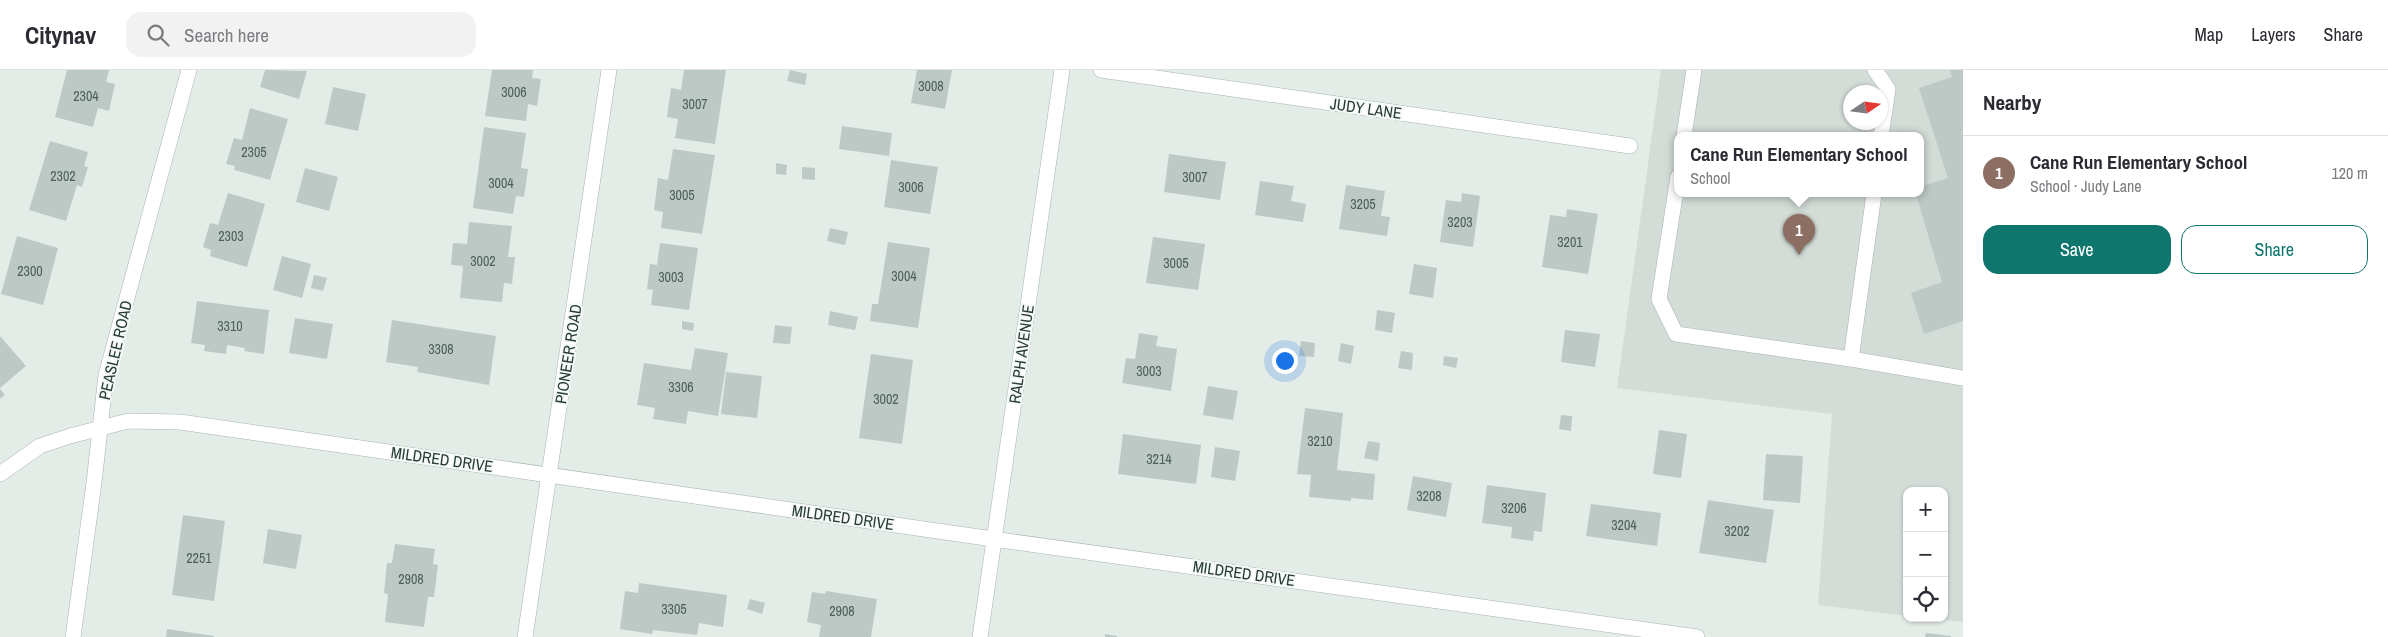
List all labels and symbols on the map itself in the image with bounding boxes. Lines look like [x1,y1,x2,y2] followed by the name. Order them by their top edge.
[918,77,944,95] house number: 3008
[501,83,527,101] house number: 3006
[1843,85,1888,130] north arrow
[73,87,99,105] house number: 2304
[1329,92,1403,124] street label: JUDY LANE
[682,95,708,113] house number: 3007
[241,143,267,161] house number: 2305
[50,167,76,185] house number: 2302
[1182,168,1208,186] house number: 3007
[488,174,514,192] house number: 3004
[898,178,924,196] house number: 3006
[669,186,695,204] house number: 3005
[1350,195,1376,213] house number: 3205
[1447,213,1473,231] house number: 3203
[1783,214,1815,255] pin: 1
[218,227,244,245] house number: 2303
[1557,233,1583,251] house number: 3201
[470,252,496,270] house number: 3002
[1163,254,1189,272] house number: 3005
[17,262,43,280] house number: 2300
[891,267,917,285] house number: 3004
[658,268,684,286] house number: 3003
[93,298,137,402] street label: PEASLEE ROAD
[549,303,587,405] street label: PIONEER ROAD
[1003,303,1039,405] street label: RALPH AVENUE
[217,317,243,335] house number: 3310
[428,340,454,358] house number: 3308
[1272,348,1298,374] your location
[1136,362,1162,380] house number: 3003
[668,378,694,396] house number: 3306
[873,390,899,408] house number: 3002
[1307,432,1333,450] house number: 3210
[390,441,494,477] street label: MILDRED DRIVE
[1146,450,1172,468] house number: 3214
[1416,487,1442,505] house number: 3208
[791,499,895,535] street label: MILDRED DRIVE
[1501,499,1527,517] house number: 3206
[1611,516,1637,534] house number: 3204
[1724,522,1750,540] house number: 3202
[186,549,212,567] house number: 2251
[1192,555,1296,591] street label: MILDRED DRIVE
[398,570,424,588] house number: 2908
[661,600,687,618] house number: 3305
[829,602,855,620] house number: 2908

